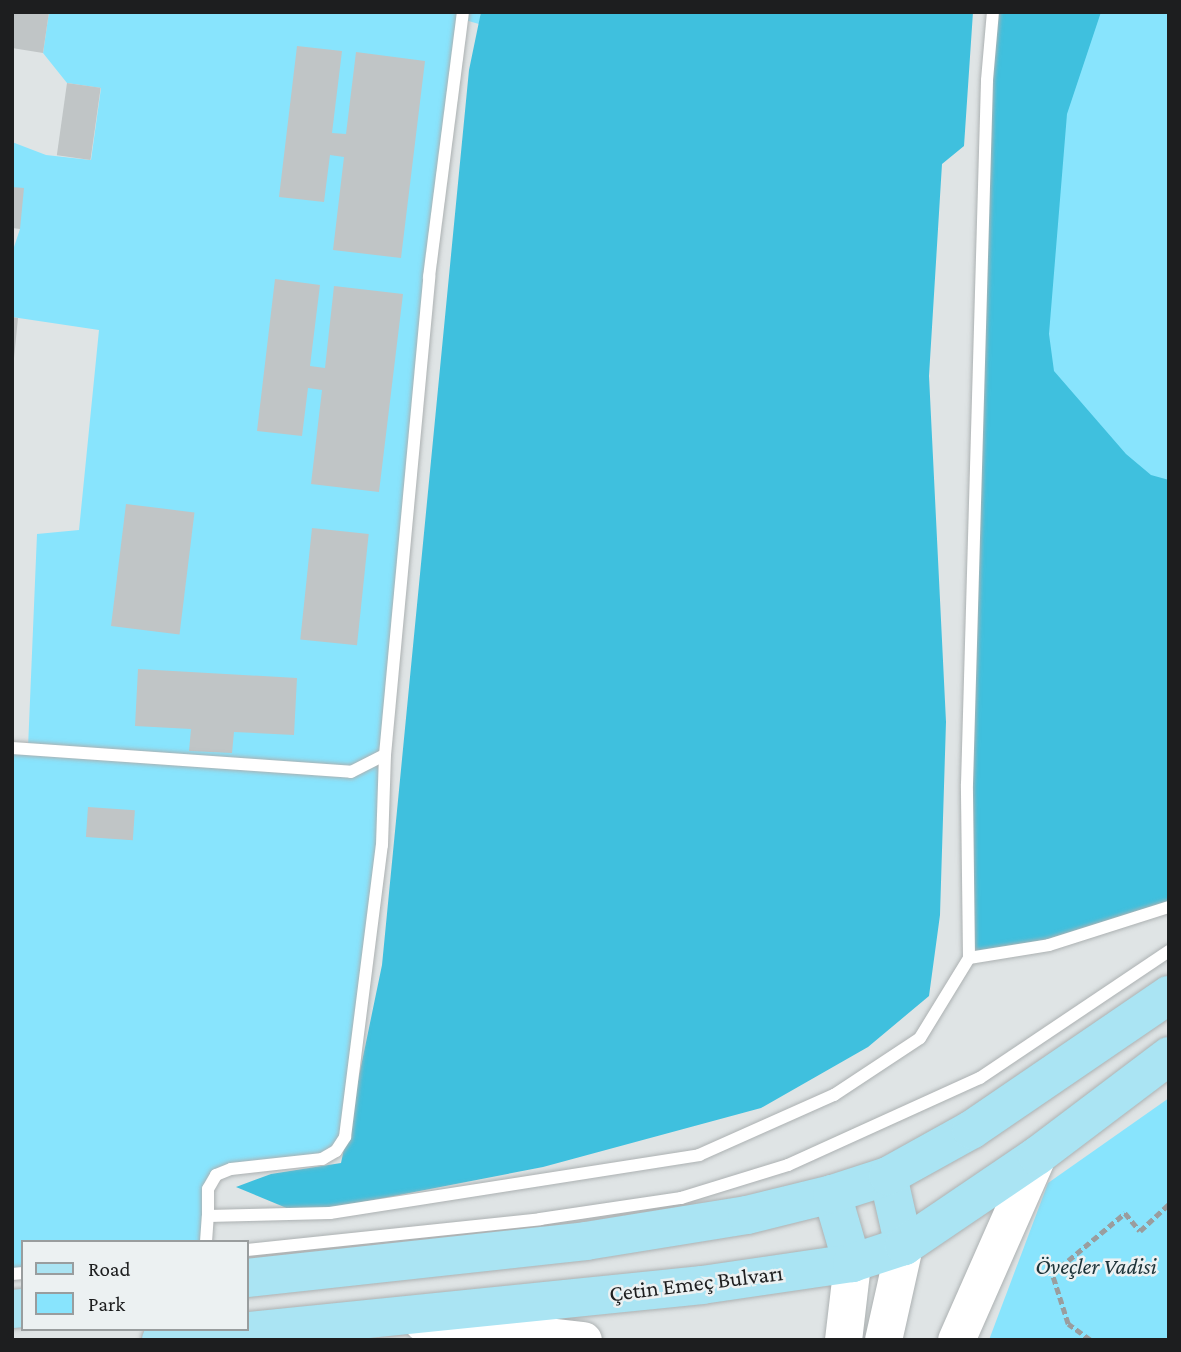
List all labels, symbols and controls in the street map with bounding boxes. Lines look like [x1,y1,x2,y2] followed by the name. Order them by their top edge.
[21,1240,248,1331] legend
[1035,1252,1157,1280] park label: Öveçler Vadisi
[88,1257,131,1281] text: Road
[608,1259,784,1307] street label: Çetin Emeç Bulvarı
[88,1292,125,1316] text: Park

